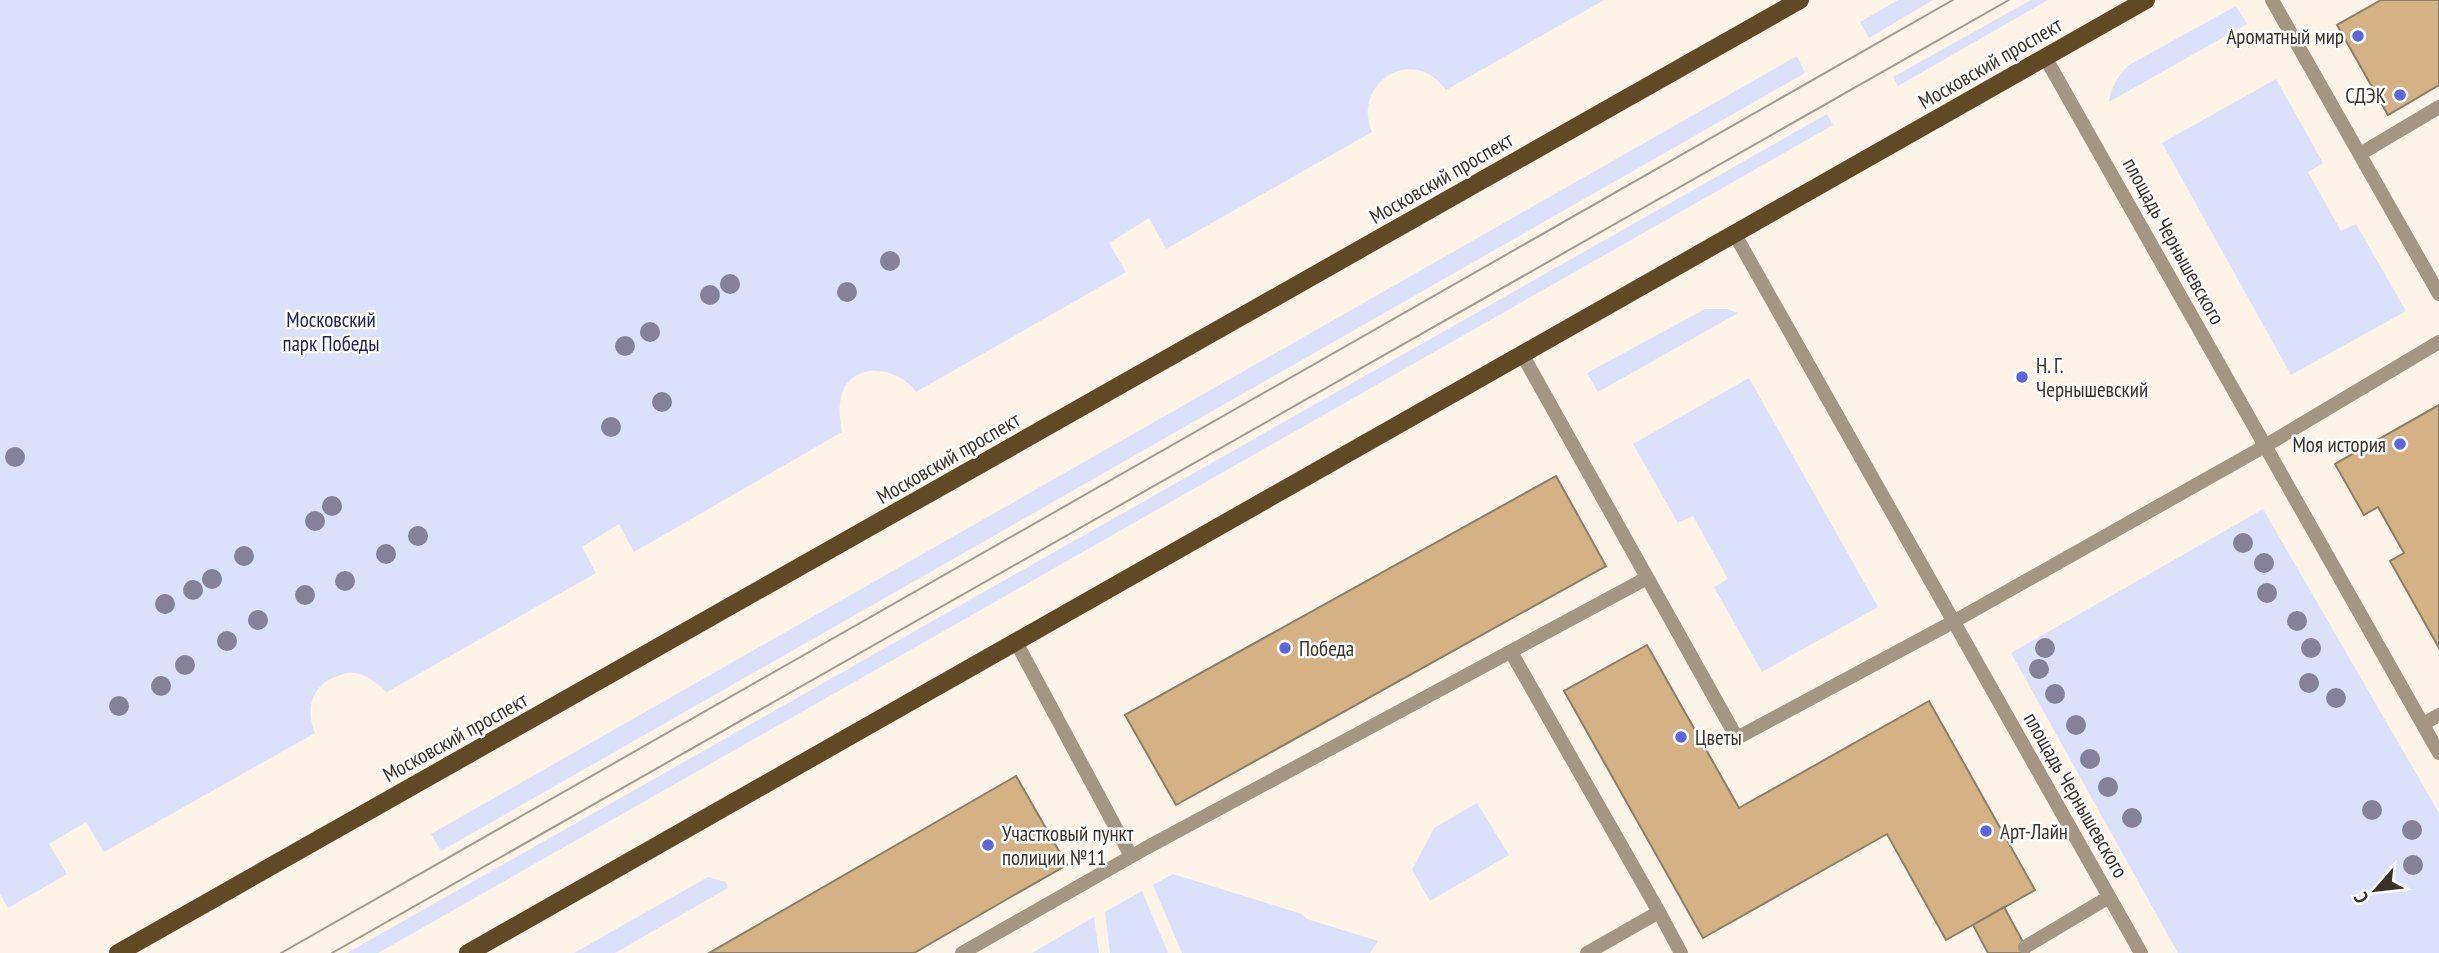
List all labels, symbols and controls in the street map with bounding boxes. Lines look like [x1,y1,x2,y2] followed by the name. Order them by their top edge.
[1913,11,2067,115] street label: Московский проспект
[2226,23,2344,50] place label: Ароматный мир
[2350,28,2366,44] marker: Ароматный мир
[2345,82,2386,109] place label: СДЭК
[2392,87,2408,103] marker: СДЭК
[1364,126,1518,230] street label: Московский проспект
[2117,153,2231,329] street label: площадь Чернышевского
[282,306,380,357] park label: Московский парк Победы
[2036,352,2148,403] place label: Н. Г. Чернышевский
[2014,369,2030,385] marker: Н. Г. Чернышевский
[871,406,1025,510] street label: Московский проспект
[2292,431,2386,458] place label: Моя история
[2392,436,2408,452] marker: Моя история
[1299,635,1354,662] place label: Победа
[1277,640,1293,656] marker: Победа
[378,686,532,788] street label: Московский проспект
[2018,708,2134,882] street label: площадь Чернышевского
[1695,724,1742,751] place label: Цветы
[1673,729,1689,745] marker: Цветы
[2000,818,2068,845] place label: Арт-Лайн
[1002,820,1134,871] place label: Участковый пункт полиции №11
[1978,823,1994,839] marker: Арт-Лайн
[980,837,996,853] marker: Участковый пункт полиции №11
[2341,855,2411,925] north arrow
[2348,888,2374,907] text: С

